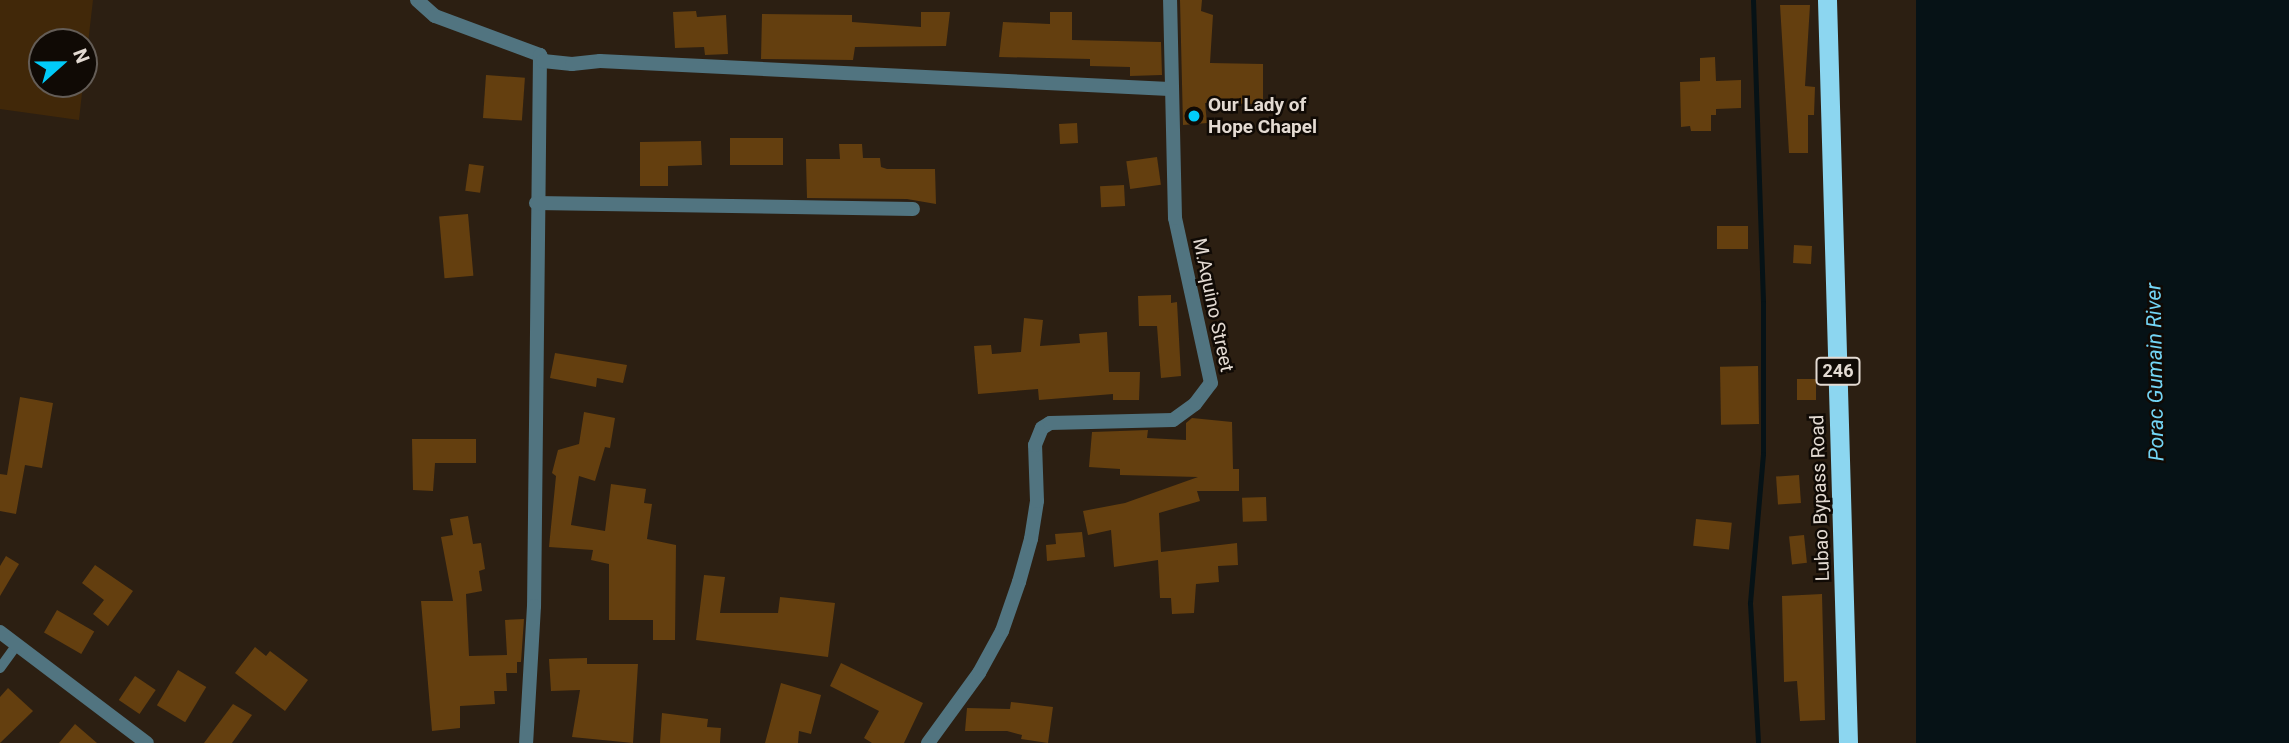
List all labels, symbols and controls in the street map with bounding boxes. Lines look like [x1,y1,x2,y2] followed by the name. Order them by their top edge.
[28,28,98,98] north arrow
[68,46,94,66] text: N
[1208,94,1317,138] place label: Our Lady of Hope Chapel
[1186,108,1202,124] marker: Our Lady of Hope Chapel
[1188,236,1238,374] street label: M.Aquino Street
[2141,283,2169,461] water label: Porac Gumain River
[1815,356,1861,386] road number: 246
[1806,414,1834,582] street label: Lubao Bypass Road

